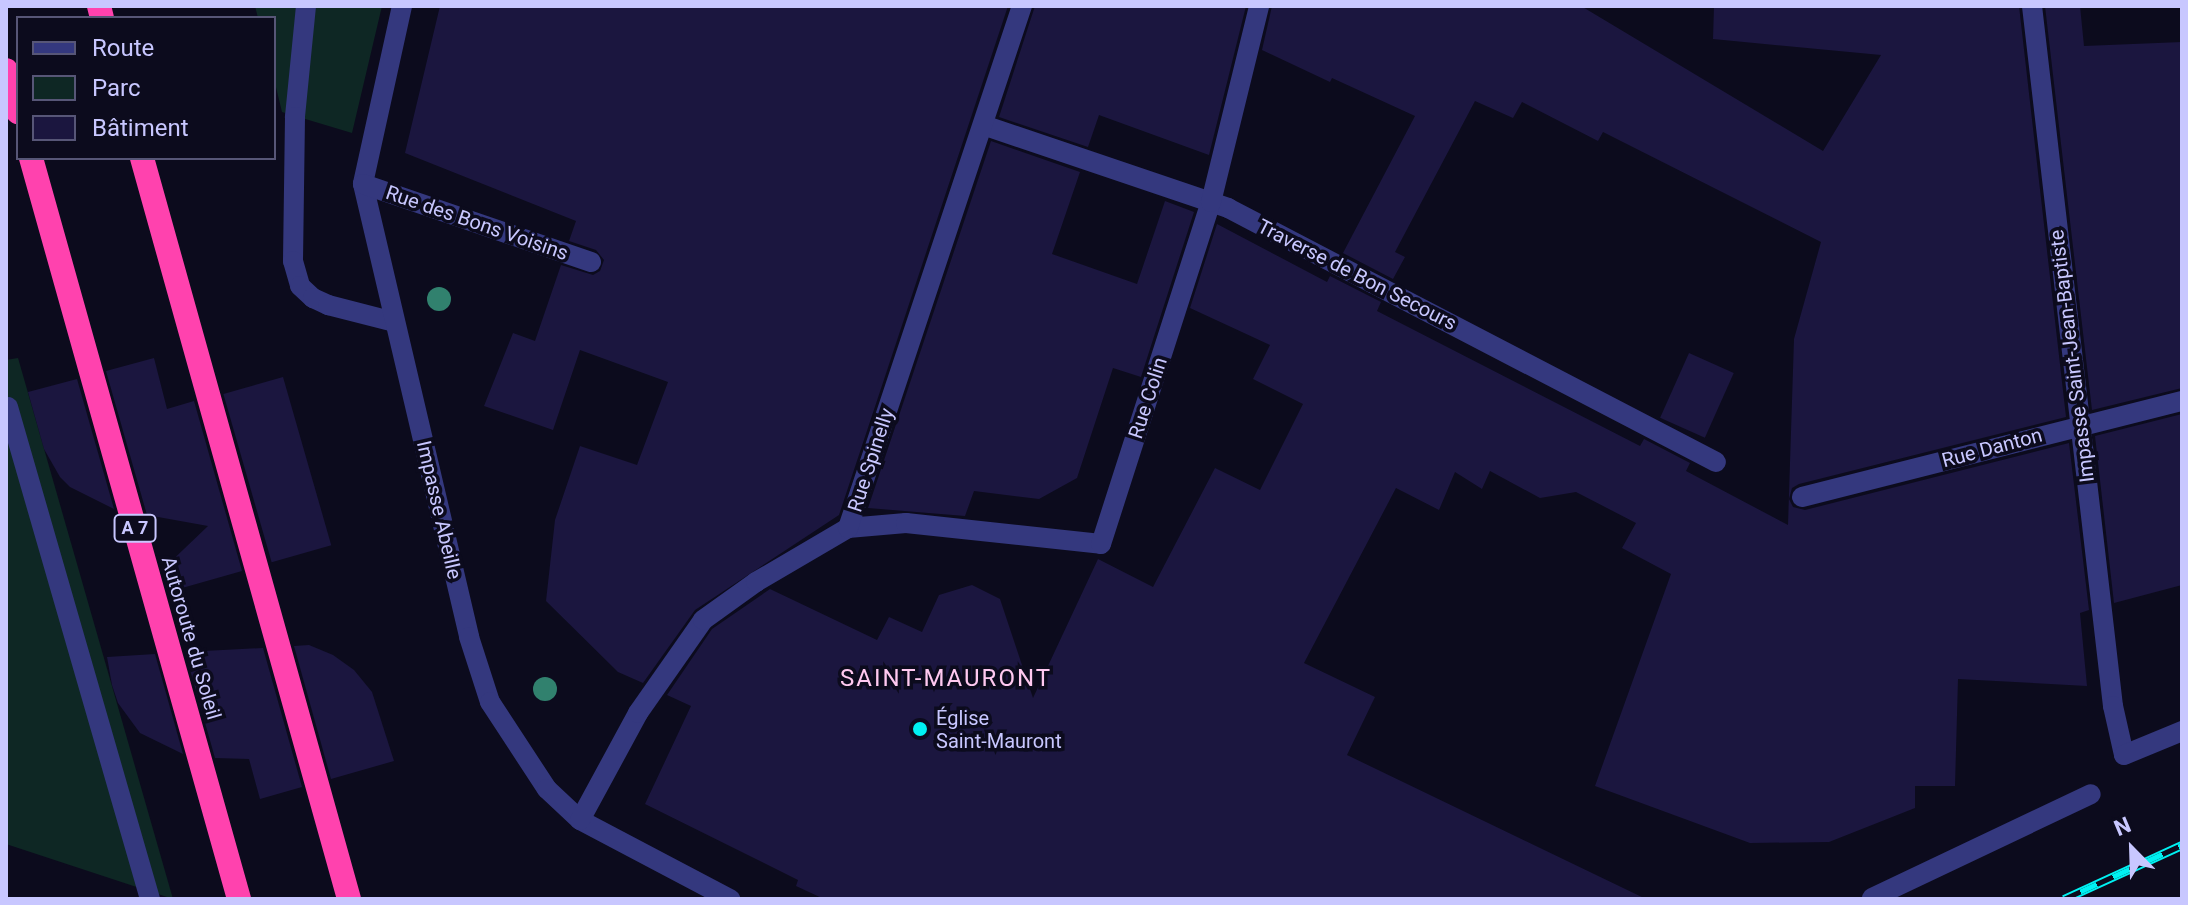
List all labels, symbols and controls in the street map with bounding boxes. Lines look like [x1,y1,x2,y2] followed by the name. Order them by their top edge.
[16,16,276,160] legend
[92,34,154,62] text: Route
[92,74,141,102] text: Parc
[92,114,189,142] text: Bâtiment
[383,180,571,266] street label: Rue des Bons Voisins
[1253,214,1461,336] street label: Traverse de Bon Secours
[2045,228,2099,484] street label: Impasse Saint-Jean-Baptiste
[1124,354,1172,442] street label: Rue Colin
[843,405,899,515] street label: Rue Spinelly
[1939,423,2045,473] street label: Rue Danton
[411,438,467,582] street label: Impasse Abeille
[113,514,157,542] road number: A 7
[156,554,226,722] street label: Autoroute du Soleil
[840,665,1052,693] district label: SAINT-MAURONT
[936,706,1062,753] place label: Église Saint-Mauront
[911,720,929,738] marker: Église Saint-Mauront
[2092,809,2172,889] north arrow
[2110,812,2134,841] text: N

